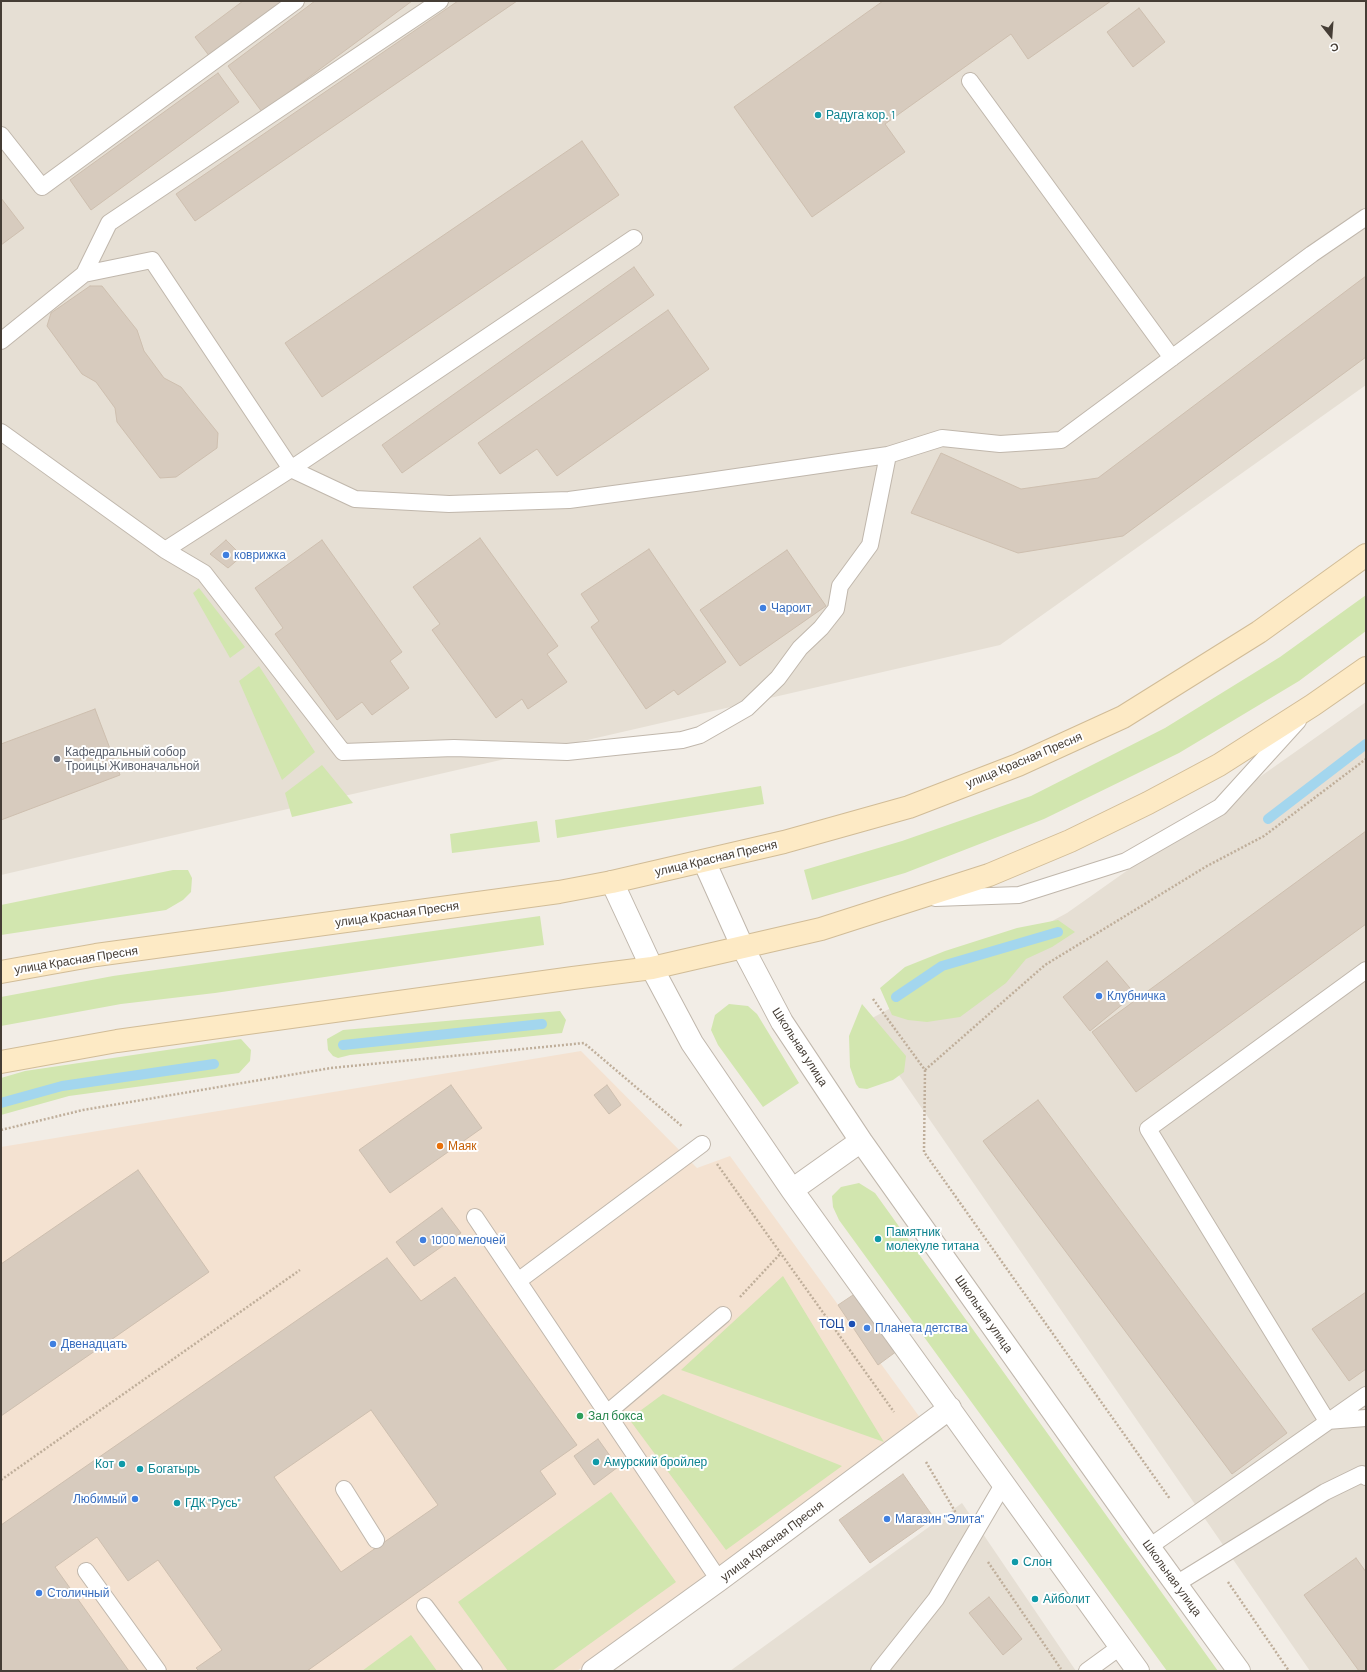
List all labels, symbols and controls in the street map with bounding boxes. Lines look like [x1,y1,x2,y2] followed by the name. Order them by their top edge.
[1311,16,1351,56] north arrow
[1329,41,1340,55] text: С
[826,108,895,122] place label: Радуга кор. 1
[813,110,823,120] marker: Радуга кор. 1
[234,548,286,562] place label: коврижка
[221,550,231,560] marker: коврижка
[771,601,811,615] place label: Чароит
[758,603,768,613] marker: Чароит
[964,729,1084,791] street label: улица Красная Пресня
[65,745,200,773] place label: Кафедральный собор Троицы Живоначальной
[52,754,62,764] marker: Кафедральный собор Троицы Живоначальной
[653,837,779,879] street label: улица Красная Пресня
[334,898,460,930] street label: улица Красная Пресня
[13,943,139,977] street label: улица Красная Пресня
[1107,989,1166,1003] place label: Клубничка
[1094,991,1104,1001] marker: Клубничка
[769,1005,831,1089] street label: Школьная улица
[448,1139,477,1153] place label: Маяк
[435,1141,445,1151] marker: Маяк
[886,1225,979,1253] place label: Памятник молекуле титана
[431,1233,506,1247] place label: 1000 мелочей
[873,1234,883,1244] marker: Памятник молекуле титана
[418,1235,428,1245] marker: 1000 мелочей
[952,1273,1016,1355] street label: Школьная улица
[819,1317,844,1331] place label: ТОЦ
[847,1319,857,1329] marker: ТОЦ
[875,1321,968,1335] place label: Планета детства
[862,1323,872,1333] marker: Планета детства
[61,1337,127,1351] place label: Двенадцать
[48,1339,58,1349] marker: Двенадцать
[588,1409,643,1423] place label: Зал бокса
[575,1411,585,1421] marker: Зал бокса
[604,1455,707,1469] place label: Амурский бройлер
[95,1457,114,1471] place label: Кот
[591,1457,601,1467] marker: Амурский бройлер
[117,1459,127,1469] marker: Кот
[148,1462,200,1476] place label: Богатырь
[135,1464,145,1474] marker: Богатырь
[73,1492,127,1506] place label: Любимый
[130,1494,140,1504] marker: Любимый
[185,1496,241,1510] place label: ГДК "Русь"
[172,1498,182,1508] marker: ГДК "Русь"
[718,1498,826,1584] street label: улица Красная Пресня
[895,1512,984,1526] place label: Магазин "Элита"
[882,1514,892,1524] marker: Магазин "Элита"
[1139,1537,1205,1619] street label: Школьная улица
[1023,1555,1052,1569] place label: Слон
[1010,1557,1020,1567] marker: Слон
[47,1586,109,1600] place label: Столичный
[34,1588,44,1598] marker: Столичный
[1043,1592,1090,1606] place label: Айболит
[1030,1594,1040,1604] marker: Айболит

